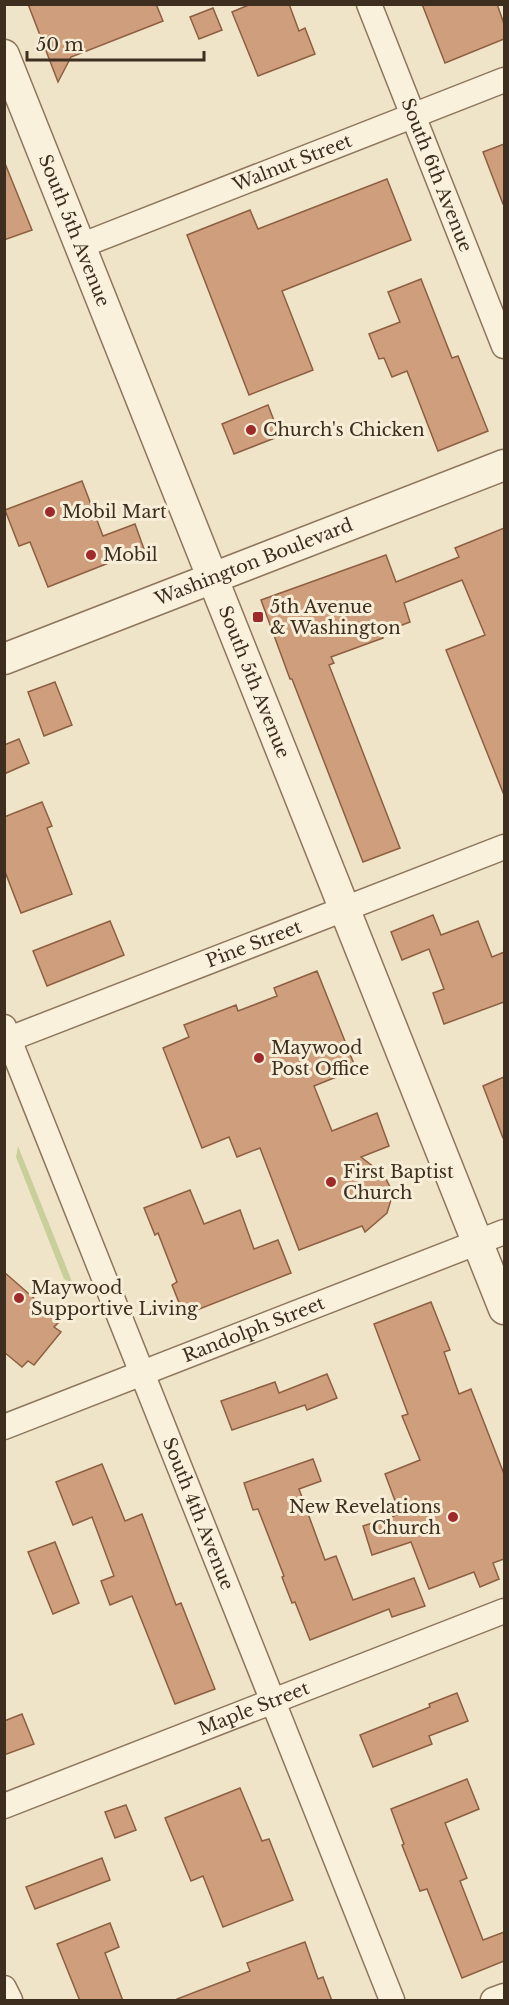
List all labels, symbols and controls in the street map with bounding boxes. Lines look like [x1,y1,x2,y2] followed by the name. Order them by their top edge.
[27,24,204,62] scale bar
[36,34,84,56] text: 50 m
[396,95,477,255] street label: South 6th Avenue
[229,130,355,196] street label: Walnut Street
[34,151,114,310] street label: South 5th Avenue
[263,419,425,441] place label: Church's Chicken
[244,423,258,437] marker: Church's Chicken
[62,501,167,523] place label: Mobil Mart
[43,505,57,519] marker: Mobil Mart
[151,514,356,611] street label: Washington Boulevard
[103,544,158,566] place label: Mobil
[84,548,98,562] marker: Mobil
[270,596,401,639] place label: 5th Avenue & Washington
[214,603,294,761] street label: South 5th Avenue
[251,610,265,624] marker: 5th Avenue & Washington
[203,916,305,973] street label: Pine Street
[271,1037,369,1080] place label: Maywood Post Office
[252,1051,266,1065] marker: Maywood Post Office
[343,1161,454,1204] place label: First Baptist Church
[324,1175,338,1189] marker: First Baptist Church
[31,1277,198,1320] place label: Maywood Supportive Living
[12,1291,26,1305] marker: Maywood Supportive Living
[180,1292,328,1367] street label: Randolph Street
[158,1434,238,1593] street label: South 4th Avenue
[289,1496,441,1539] place label: New Revelations Church
[446,1510,460,1524] marker: New Revelations Church
[195,1677,313,1740] street label: Maple Street

